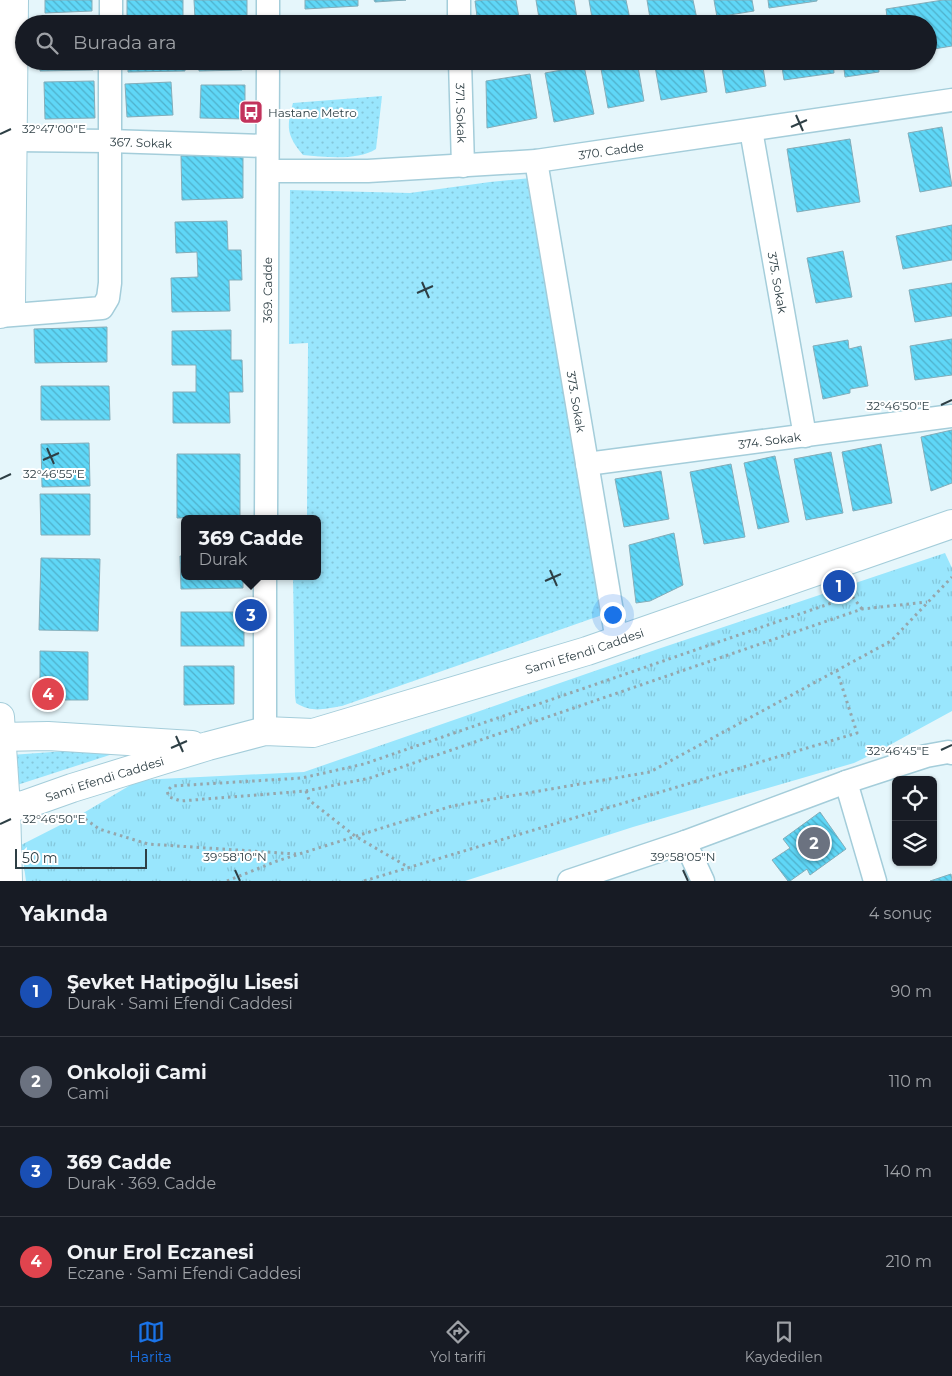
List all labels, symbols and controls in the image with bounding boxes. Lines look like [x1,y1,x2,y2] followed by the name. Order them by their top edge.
[15,15,937,70] search box
[33,29,61,57] icon: search
[73,31,177,54] text: Burada ara
[453,83,470,144] street label: 371. Sokak
[238,99,264,125] bus stop icon: Hastane Metro
[268,105,357,120] place label: Hastane Metro
[22,121,86,136] text: 32°47'00"E
[110,134,173,151] street label: 367. Sokak
[577,138,645,162] street label: 370. Cadde
[765,251,791,315] street label: 375. Sokak
[259,257,275,323] street label: 369. Cadde
[564,370,589,434] street label: 373. Sokak
[866,398,930,413] text: 32°46'50"E
[737,428,802,452] street label: 374. Sokak
[23,466,85,481] text: 32°46'55"E
[181,515,321,580] popup
[199,527,303,550] text: 369 Cadde
[199,550,247,569] text: Durak
[823,567,855,605] pin: 1
[235,596,267,634] pin: 3
[600,602,626,628] your location
[523,624,646,677] street label: Sami Efendi Caddesi
[32,675,64,713] pin: 4
[867,743,929,758] text: 32°46'45"E
[43,753,166,804] street label: Sami Efendi Caddesi
[892,776,937,866] map controls
[892,776,937,821] button: locate
[22,811,86,826] text: 32°46'50"E
[892,821,937,866] button: layers
[798,824,830,862] pin: 2
[15,846,148,869] scale bar
[22,849,58,867] text: 50 m
[203,849,267,864] text: 39°58'10"N
[650,849,716,864] text: 39°58'05"N
[20,901,108,926] text: Yakında
[869,904,932,923] text: 4 sonuç
[67,971,299,994] text: Şevket Hatipoğlu Lisesi
[33,982,39,1001] text: 1
[890,982,932,1001] text: 90 m
[67,994,293,1013] text: Durak · Sami Efendi Caddesi
[67,1061,207,1084] text: Onkoloji Cami
[31,1072,41,1091] text: 2
[889,1072,932,1091] text: 110 m
[67,1084,109,1103] text: Cami
[67,1151,172,1174] text: 369 Cadde
[31,1162,41,1181] text: 3
[884,1162,932,1181] text: 140 m
[67,1174,216,1193] text: Durak · 369. Cadde
[67,1241,254,1264] text: Onur Erol Eczanesi
[30,1252,42,1271] text: 4
[885,1252,932,1271] text: 210 m
[67,1264,302,1283] text: Eczane · Sami Efendi Caddesi
[129,1318,172,1366] tab: Harita
[430,1318,486,1366] tab: Yol tarifi
[745,1318,823,1366] tab: Kaydedilen

